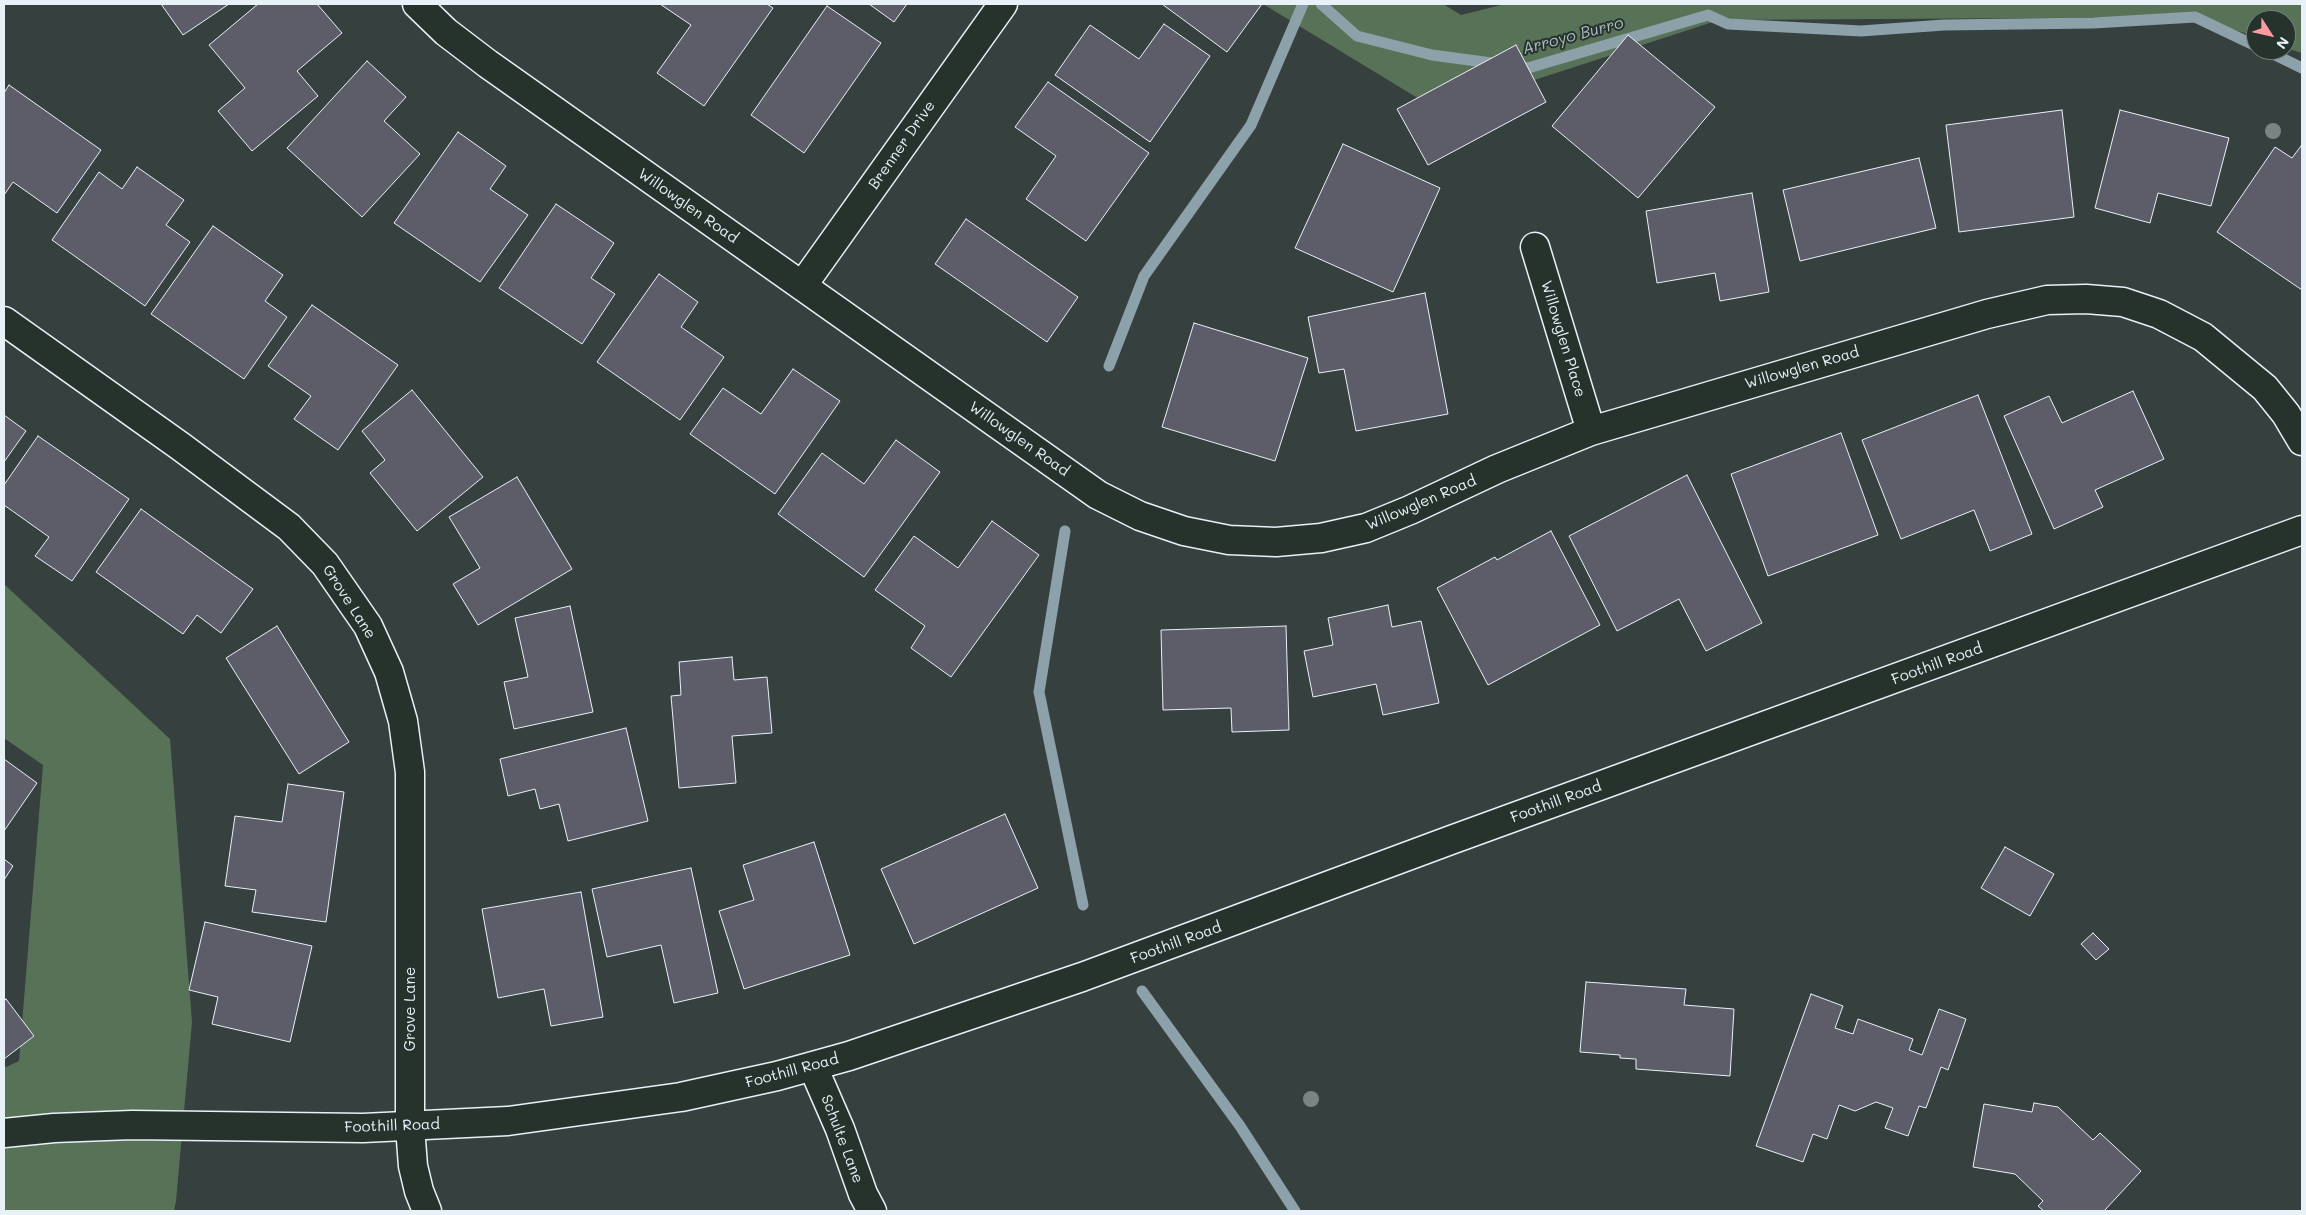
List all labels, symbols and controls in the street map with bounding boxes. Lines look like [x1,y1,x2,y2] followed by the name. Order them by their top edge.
[2246,10,2296,60] north arrow
[1520,13,1626,59] water label: Arroyo Burro
[2272,34,2294,53] text: N
[865,97,939,193] street label: Brenner Drive
[634,165,742,247] street label: Willowglen Road
[1537,278,1589,400] street label: Willowglen Place
[1743,343,1861,393] street label: Willowglen Road
[965,398,1073,480] street label: Willowglen Road
[1363,472,1479,534] street label: Willowglen Road
[318,562,380,642] street label: Grove Lane
[1889,639,1985,689] street label: Foothill Road
[1508,777,1604,827] street label: Foothill Road
[1128,918,1224,968] street label: Foothill Road
[401,967,419,1051] street label: Grove Lane
[744,1050,840,1092] street label: Foothill Road
[817,1092,867,1186] street label: Schulte Lane
[344,1115,440,1137] street label: Foothill Road

